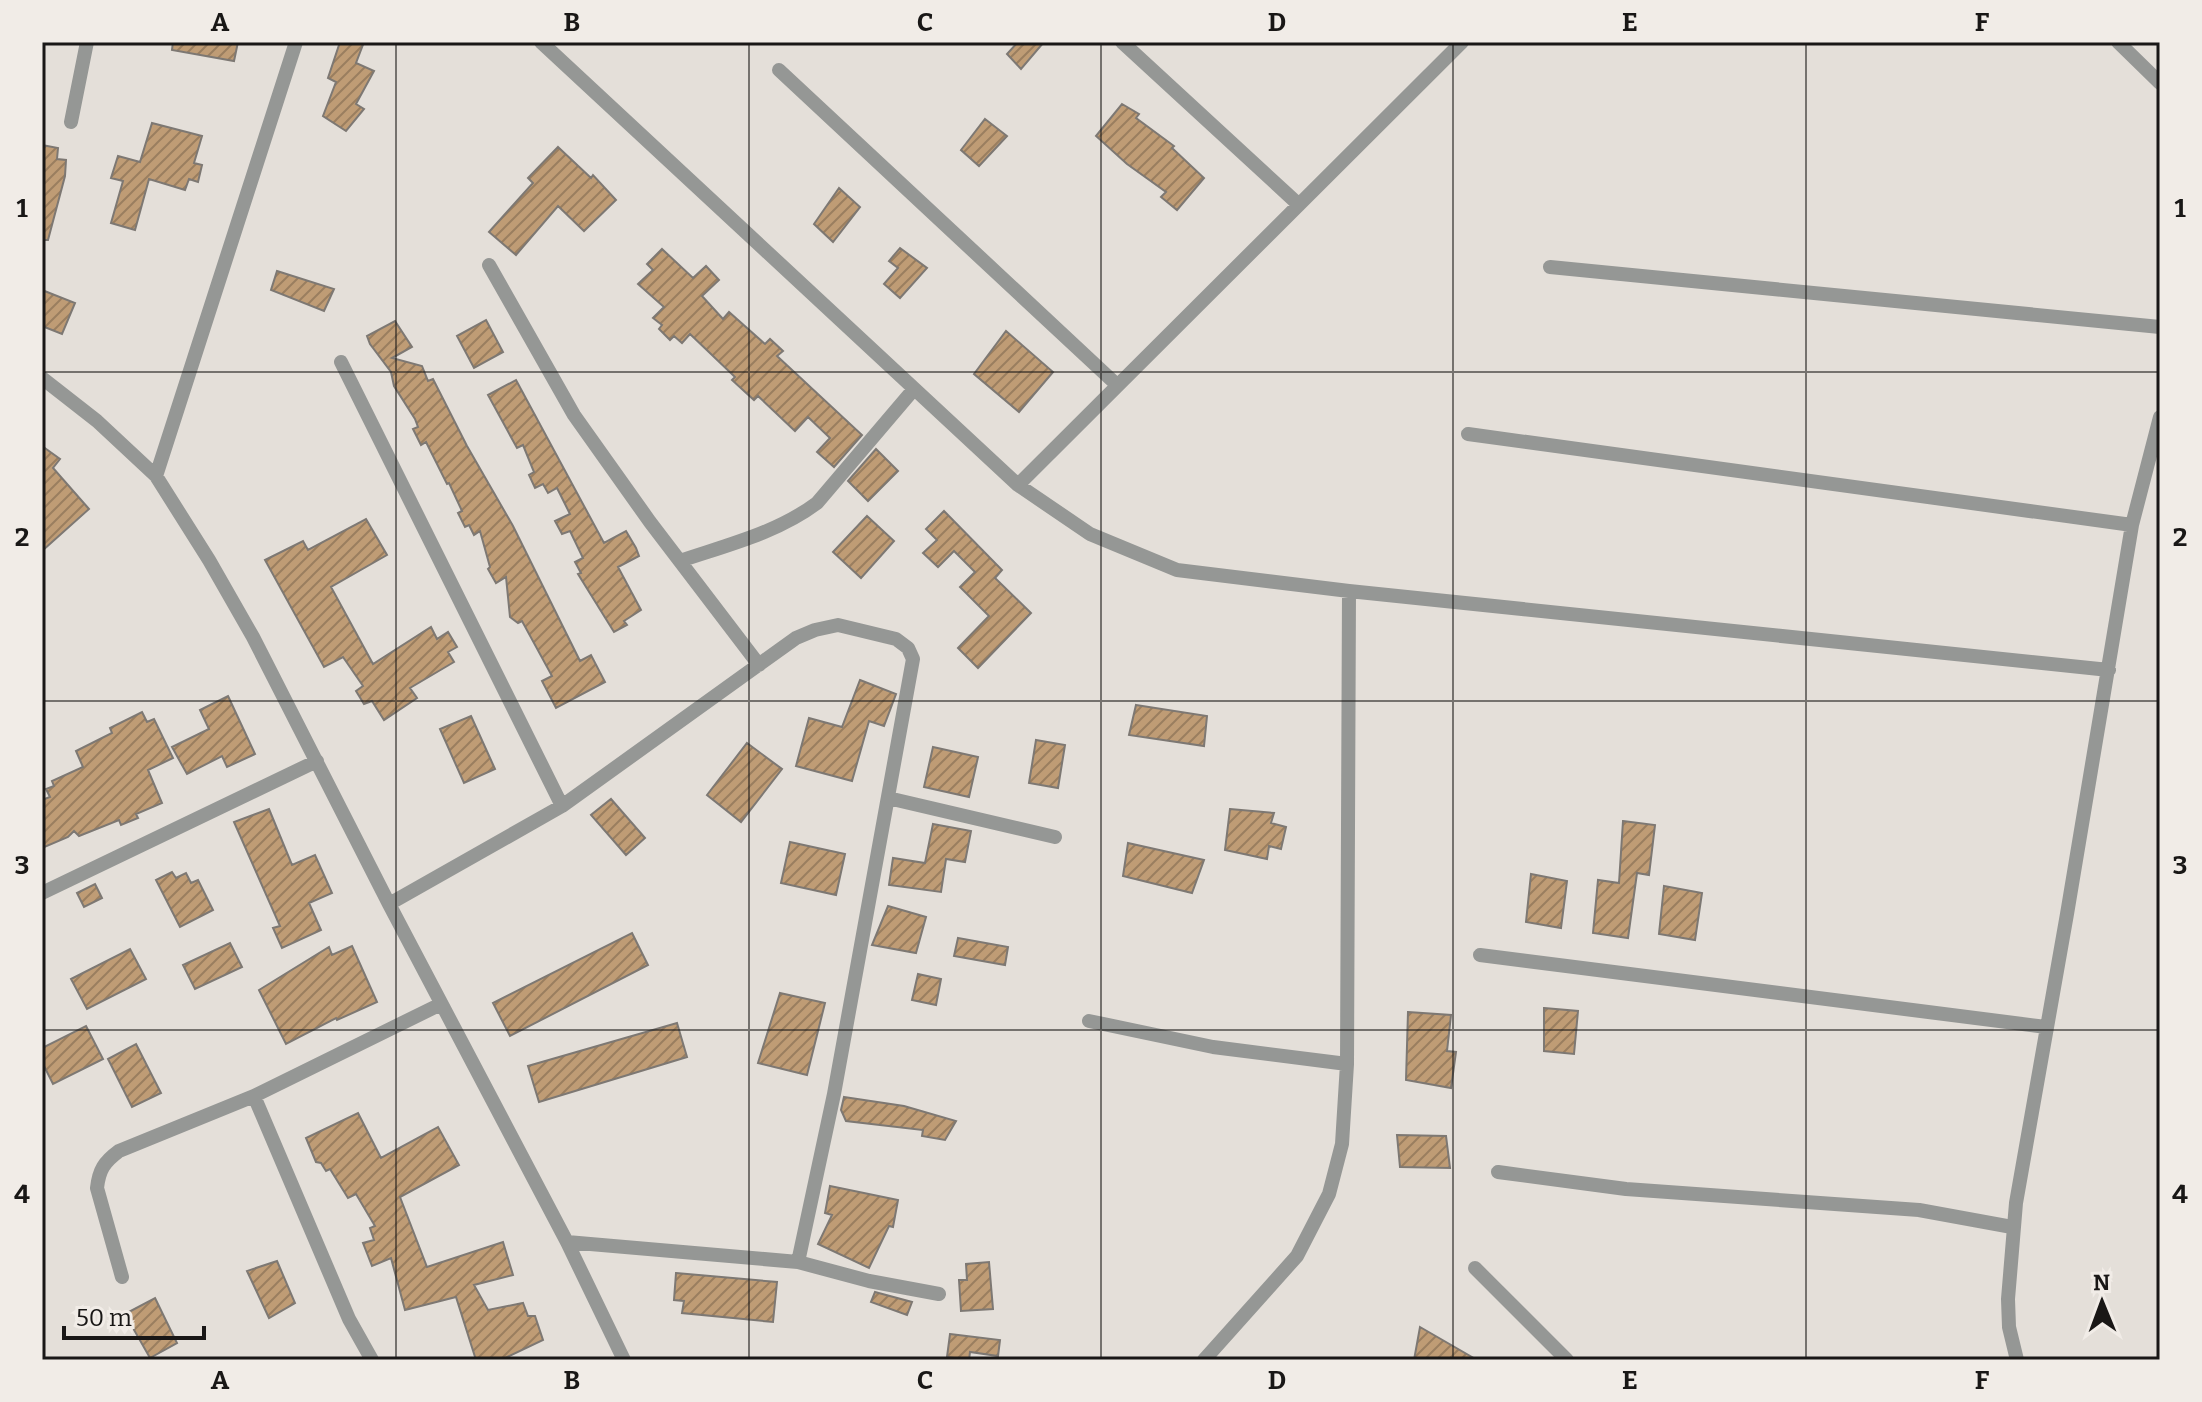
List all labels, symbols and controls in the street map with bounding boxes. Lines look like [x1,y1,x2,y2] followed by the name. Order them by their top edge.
[211,7,230,38] text: A
[564,7,580,38] text: B
[917,7,933,38] text: C
[1268,7,1286,38] text: D
[1622,7,1638,38] text: E
[1975,7,1990,38] text: F
[16,193,28,224] text: 1
[2174,193,2186,224] text: 1
[15,522,29,553] text: 2
[2173,522,2187,553] text: 2
[15,850,29,881] text: 3
[2173,850,2187,881] text: 3
[14,1179,30,1210] text: 4
[2172,1179,2188,1210] text: 4
[2062,1262,2142,1342] north arrow
[2093,1269,2110,1296] text: N
[64,1290,204,1340] scale bar
[76,1304,132,1332] text: 50 m
[211,1365,230,1396] text: A
[564,1365,580,1396] text: B
[917,1365,933,1396] text: C
[1268,1365,1286,1396] text: D
[1622,1365,1638,1396] text: E
[1975,1365,1990,1396] text: F

